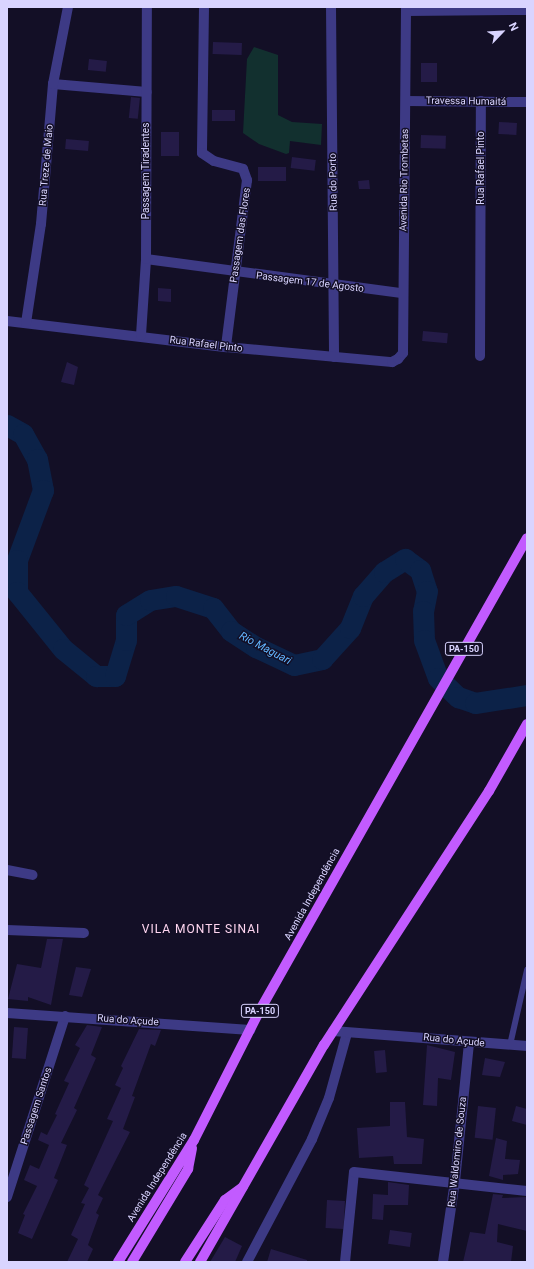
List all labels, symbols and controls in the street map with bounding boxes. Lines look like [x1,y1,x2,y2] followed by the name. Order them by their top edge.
[482,12,522,52] north arrow
[506,20,521,33] text: N
[426,94,506,108] street label: Travessa Humaitá
[140,123,152,219] street label: Passagem Tiradentes
[36,124,56,206] street label: Rua Treze de Maio
[397,128,411,232] street label: Avenida Rio Trombetas
[475,131,487,205] street label: Rua Rafael Pinto
[326,153,340,211] street label: Rua do Porto
[227,187,253,283] street label: Passagem das Flores
[255,269,365,295] street label: Passagem 17 de Agosto
[169,334,243,354] street label: Rua Rafael Pinto
[237,630,293,668] water label: Rio Maguari
[444,642,484,656] road number: PA-150
[282,846,342,942] street label: Avenida Independência
[142,923,260,937] district label: VILA MONTE SINAI
[240,1004,280,1018] road number: PA-150
[97,1012,159,1028] street label: Rua do Açude
[423,1031,485,1049] street label: Rua do Açude
[18,1066,54,1146] street label: Passagem Santos
[445,1096,469,1208] street label: Rua Waldomiro de Souza
[125,1130,189,1224] street label: Avenida Independência

